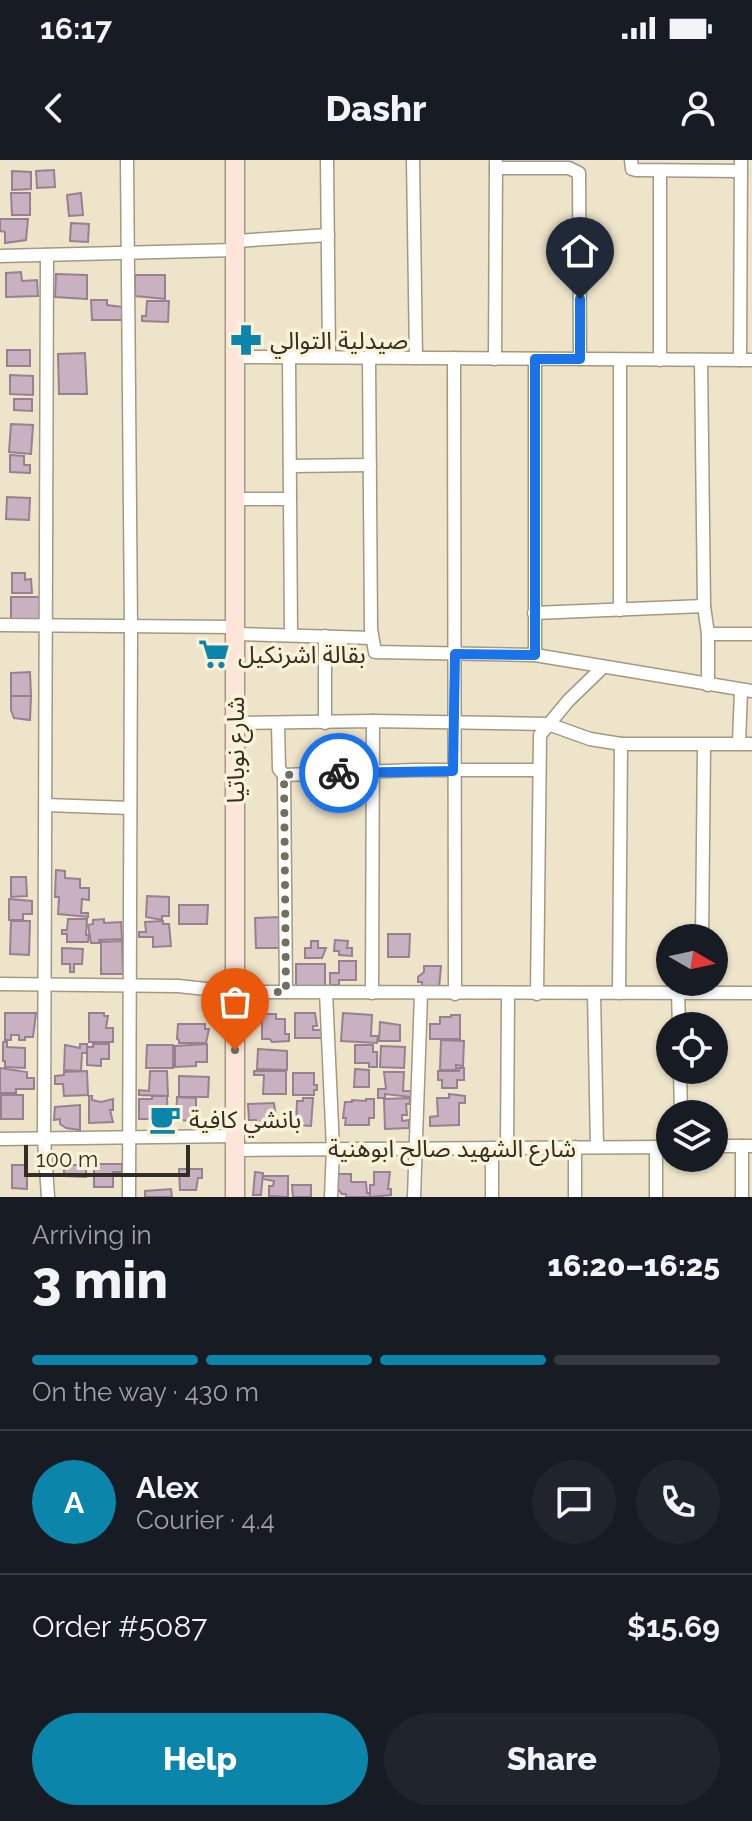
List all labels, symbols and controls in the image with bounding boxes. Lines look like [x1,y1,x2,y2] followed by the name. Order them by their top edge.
[40,11,112,46] text: 16:17
[32,86,76,130] icon: back
[676,86,720,130] icon: person
[326,87,426,129] text: Dashr
[546,217,614,299] pin
[558,229,602,273] icon: home
[229,323,263,357] pharmacy icon: صيدلية التوالي
[270,326,408,359] place label: صيدلية التوالي
[197,637,231,671] supermarket icon: بقالة اشرنكيل
[238,640,366,669] place label: بقالة اشرنكيل
[221,696,253,804] street label: شارع نوباتيا
[299,733,379,813] courier
[317,751,361,795] icon: bike
[656,924,728,996] north arrow
[656,924,728,1172] map controls
[201,968,269,1050] pin
[213,980,257,1024] icon: bag
[656,1012,728,1084] button: locate
[656,1100,728,1172] button: layers
[148,1102,182,1136] cafe icon: بانشي كافية
[189,1105,301,1138] place label: بانشي كافية
[328,1134,576,1166] street label: شارع الشهيد صالح ابوهنية
[24,1141,190,1177] scale bar
[36,1146,98,1172] text: 100 m
[32,1220,152,1250] text: Arriving in
[548,1248,720,1283] text: 16:20–16:25
[32,1249,168,1310] text: 3 min
[32,1377,259,1407] text: On the way · 430 m
[532,1460,616,1544] button: chat
[636,1460,720,1544] button: phone
[136,1470,199,1505] text: Alex
[64,1485,84,1520] text: A
[136,1505,275,1535] text: Courier · 4.4
[32,1609,207,1644] text: Order #5087
[627,1609,720,1644] text: $15.69
[32,1713,368,1805] button: Help
[384,1713,720,1805] button: Share

